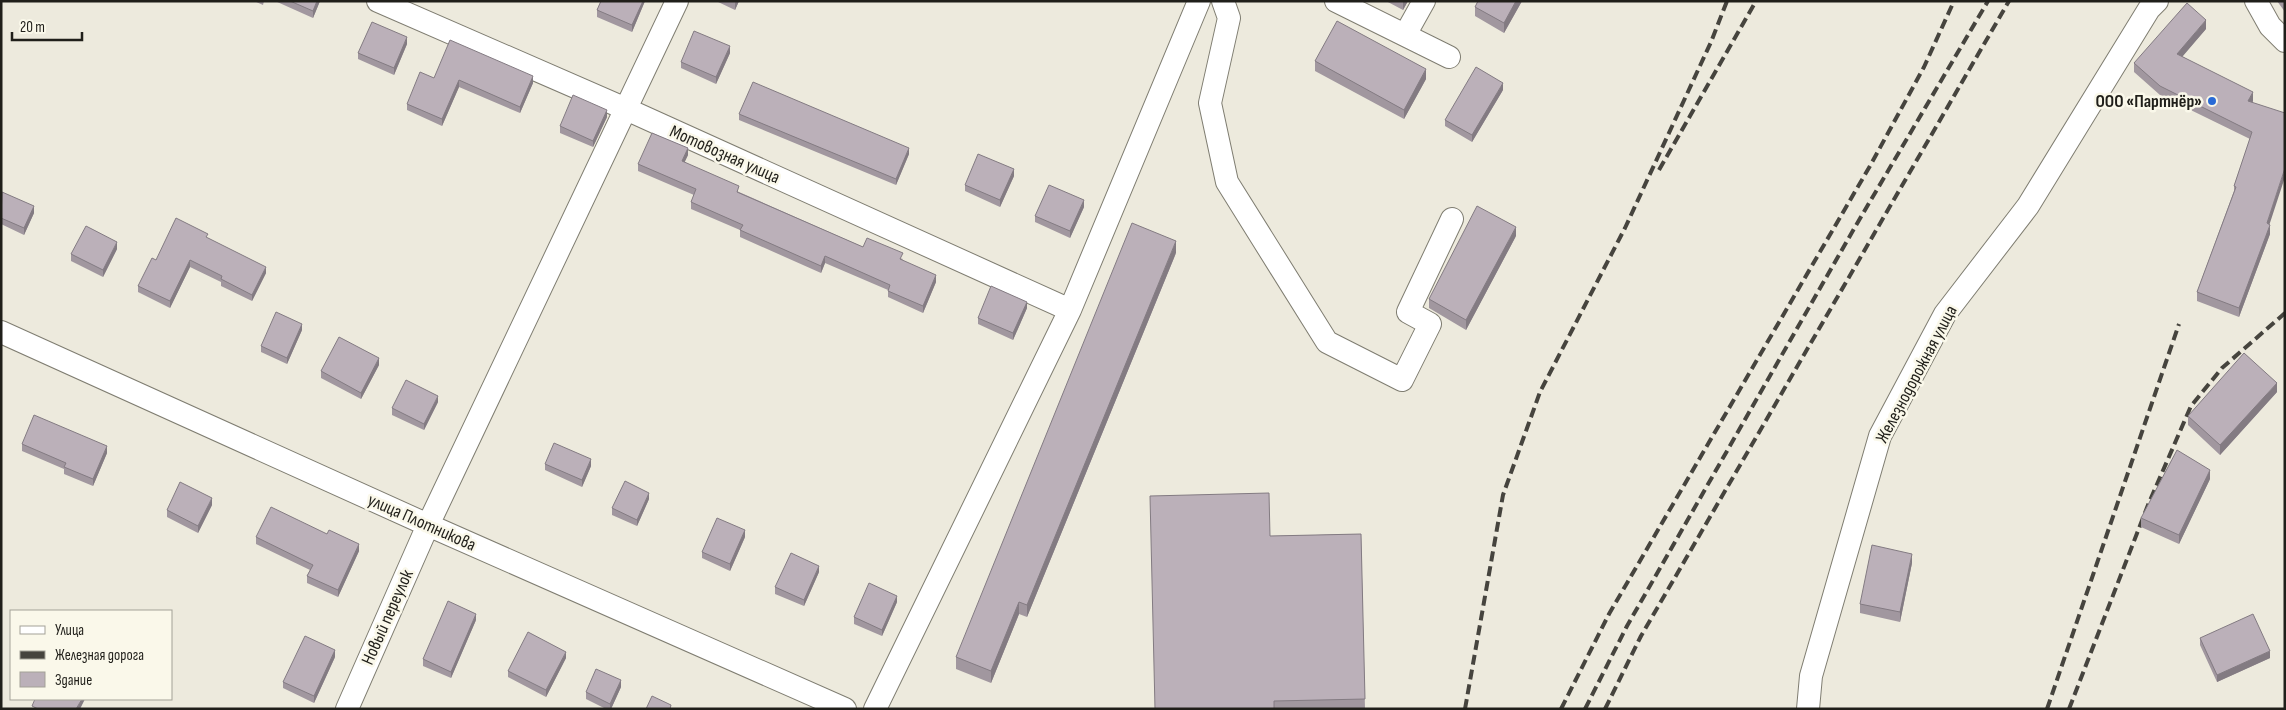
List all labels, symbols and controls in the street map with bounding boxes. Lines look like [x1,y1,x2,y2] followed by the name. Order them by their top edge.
[12,10,82,42] scale bar
[20,18,45,37] text: 20 m
[2095,91,2202,112] place label: ООО «Партнёр»
[2206,95,2218,107] marker: ООО «Партнёр»
[667,121,783,188] street label: Мотовозная улица
[1871,302,1962,447] street label: Железнодорожная улица
[365,489,479,556] street label: улица Плотникова
[357,566,418,668] street label: Новый переулок
[10,610,172,700] legend
[55,621,84,640] text: Улица
[55,646,144,665] text: Железная дорога
[55,671,92,690] text: Здание

